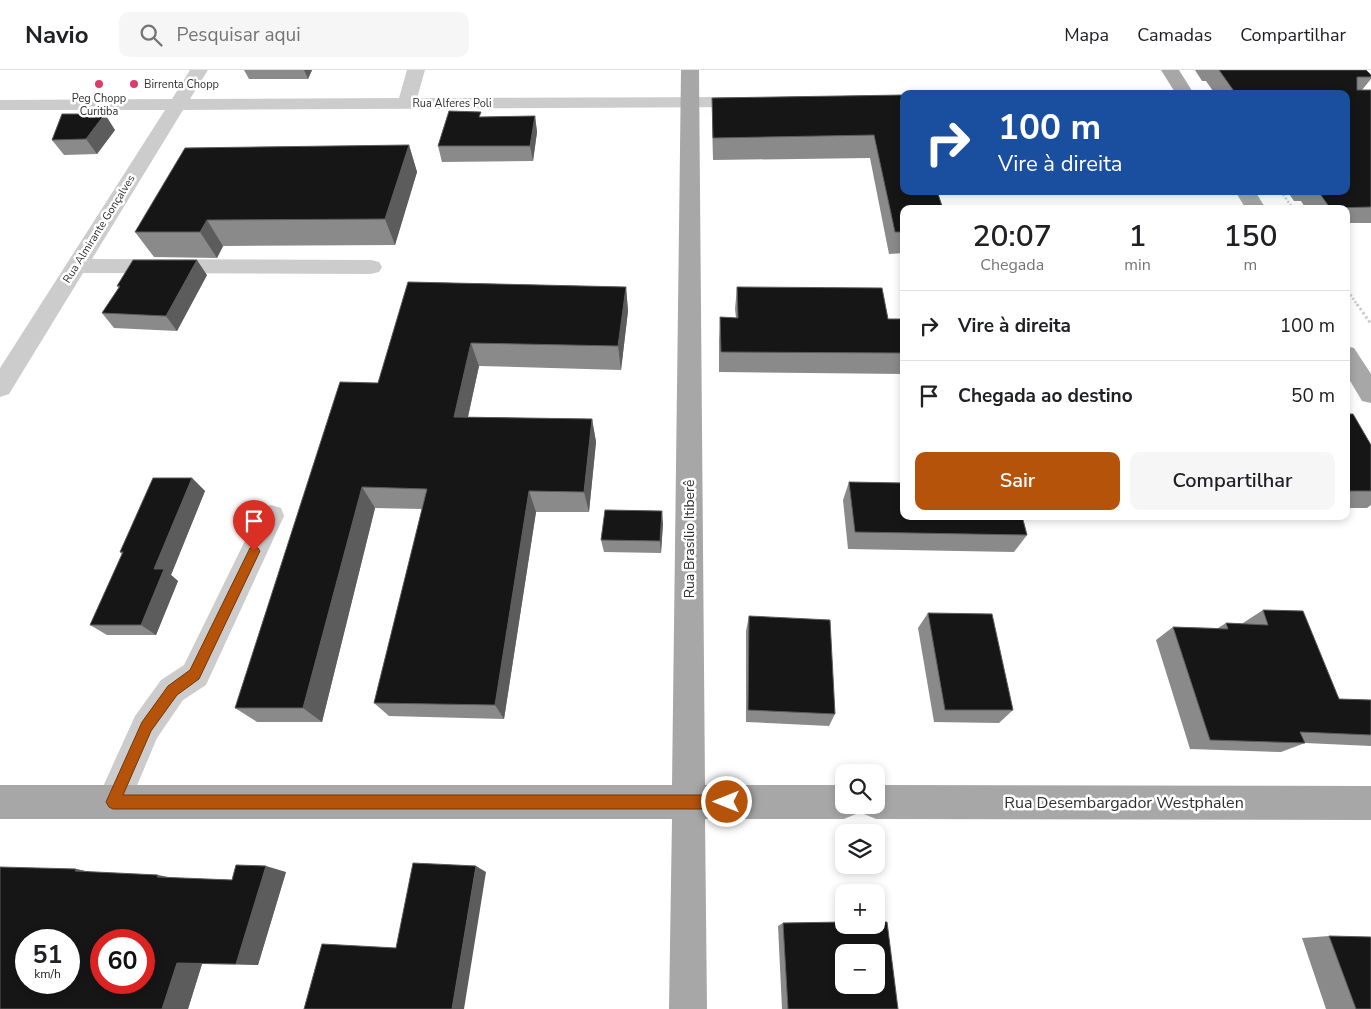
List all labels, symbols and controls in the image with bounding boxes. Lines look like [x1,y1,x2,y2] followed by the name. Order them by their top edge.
[119,12,469,57] search box
[25,19,89,51] text: Navio
[137,21,165,49] icon: search
[177,22,301,48] text: Pesquisar aqui
[1064,23,1109,47] text: Mapa
[1137,23,1212,47] text: Camadas
[1240,23,1346,47] text: Compartilhar
[144,77,219,92] place label: Birrenta Chopp
[93,78,105,90] marker: Peg Chopp Curitiba
[128,78,140,90] marker: Birrenta Chopp
[72,91,126,119] place label: Peg Chopp Curitiba
[412,96,492,111] street label: Rua Alferes Poli
[998,104,1101,151] text: 100 m
[915,110,980,175] icon: right
[998,149,1123,179] text: Vire à direita
[60,172,138,286] street label: Rua Almirante Gonçalves
[973,216,1052,257] text: 20:07
[1129,216,1147,257] text: 1
[1223,216,1277,257] text: 150
[980,254,1044,276] text: Chegada
[1124,254,1151,276] text: min
[1244,254,1257,276] text: m
[915,312,943,340] icon: right
[958,313,1071,339] text: Vire à direita
[1280,313,1335,339] text: 100 m
[915,382,943,410] icon: arrive
[958,383,1133,409] text: Chegada ao destino
[1291,383,1335,409] text: 50 m
[915,452,1120,510] button: Sair
[1130,452,1335,510] button: Compartilhar
[680,480,699,598] street label: Rua Brasílio Itiberê
[233,500,275,551] pin
[240,507,268,535] icon: arrive
[835,764,885,994] map controls
[835,764,885,814] button: search
[700,775,752,827] position arrow
[1004,792,1244,814] street label: Rua Desembargador Westphalen
[835,824,885,874] button: layers
[835,884,885,934] button: +
[90,929,155,994] speed limit sign: 60
[32,938,63,972] text: 51
[835,944,885,994] button: −
[34,966,61,982] text: km/h

